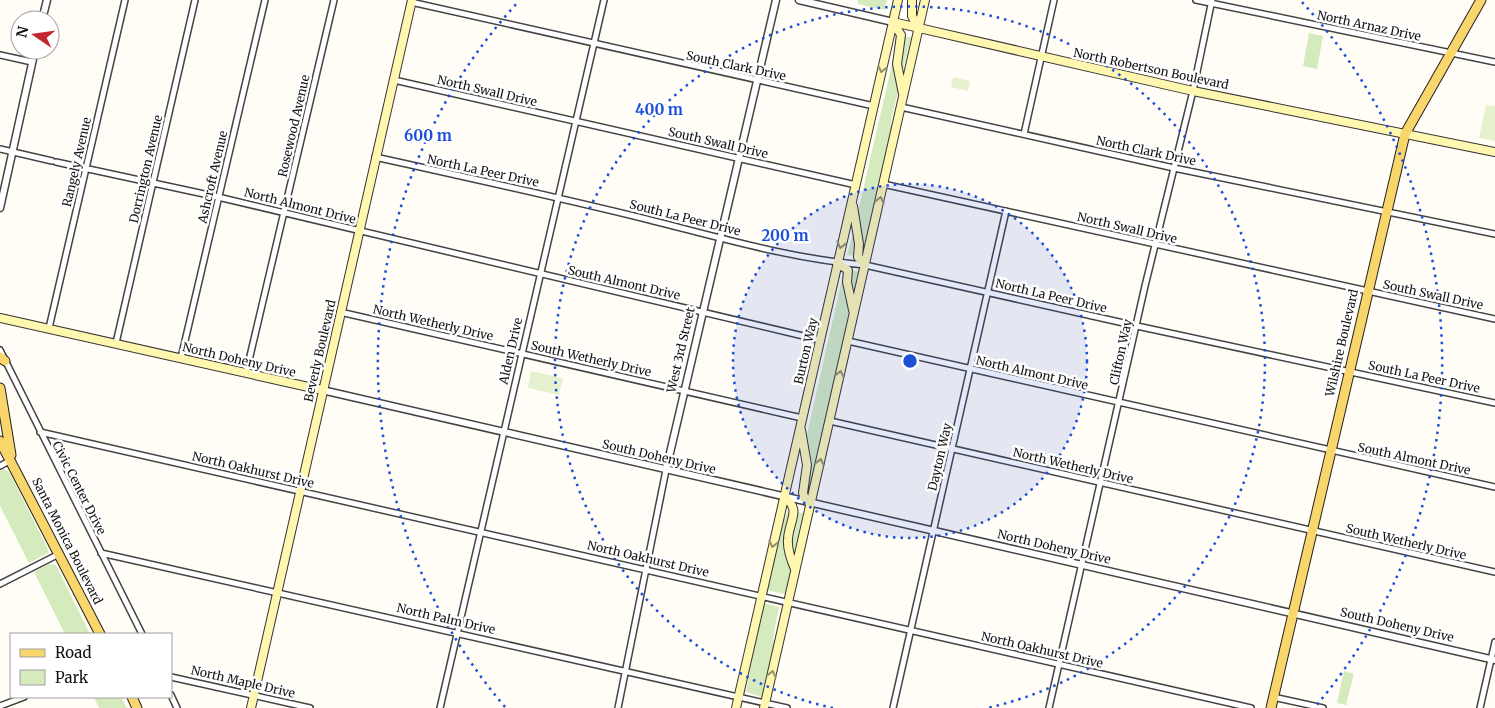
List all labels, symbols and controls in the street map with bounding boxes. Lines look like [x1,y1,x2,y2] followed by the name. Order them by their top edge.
[1316,7,1422,44] street label: North Arnaz Drive
[10,10,60,60] north arrow
[12,25,32,39] text: N
[1072,45,1230,92] street label: North Robertson Boulevard
[685,48,787,83] street label: South Clark Drive
[877,65,888,74] one-way arrow
[436,72,538,109] street label: North Swall Drive
[274,73,313,178] street label: Rosewood Avenue
[635,100,683,119] text: 400 m
[126,113,165,224] street label: Dorrington Avenue
[59,116,94,208] street label: Rangely Avenue
[667,124,770,161] street label: South Swall Drive
[404,126,452,145] text: 600 m
[194,129,230,226] street label: Ashcroft Avenue
[1095,133,1197,168] street label: North Clark Drive
[426,151,540,190] street label: North La Peer Drive
[243,184,358,227] street label: North Almont Drive
[628,196,742,239] street label: South La Peer Drive
[874,196,885,205] one-way arrow
[1076,209,1178,246] street label: North Swall Drive
[761,226,809,245] text: 200 m
[836,240,847,249] one-way arrow
[567,262,682,303] street label: South Almont Drive
[994,275,1108,316] street label: North La Peer Drive
[1382,277,1485,312] street label: South Swall Drive
[1322,288,1361,399] street label: Wilshire Boulevard
[300,298,339,403] street label: Beverly Boulevard
[372,301,495,344] street label: North Wetherly Drive
[663,305,698,395] street label: West 3rd Street
[495,316,525,387] street label: Alden Drive
[791,316,820,386] street label: Burton Way
[1106,318,1135,386] street label: Clifton Way
[529,337,653,380] street label: South Wetherly Drive
[181,339,297,380] street label: North Doheny Drive
[901,352,919,370] centre of rings
[975,352,1090,393] street label: North Almont Drive
[1367,357,1481,396] street label: South La Peer Drive
[834,369,845,378] one-way arrow
[924,421,955,492] street label: Dayton Way
[601,436,717,477] street label: South Doheny Drive
[49,439,109,537] street label: Civic Center Drive
[1356,439,1472,478] street label: South Almont Drive
[1012,444,1135,487] street label: North Wetherly Drive
[191,448,315,491] street label: North Oakhurst Drive
[814,458,825,467] one-way arrow
[29,475,106,606] street label: Santa Monica Boulevard
[1344,520,1468,563] street label: South Wetherly Drive
[996,526,1112,567] street label: North Doheny Drive
[586,537,710,580] street label: North Oakhurst Drive
[768,540,779,549] one-way arrow
[395,600,497,637] street label: North Palm Drive
[1339,604,1455,645] street label: South Doheny Drive
[980,628,1104,671] street label: North Oakhurst Drive
[10,633,172,698] legend
[55,643,91,662] text: Road
[190,662,297,701] street label: North Maple Drive
[55,668,89,687] text: Park
[766,670,777,679] one-way arrow

